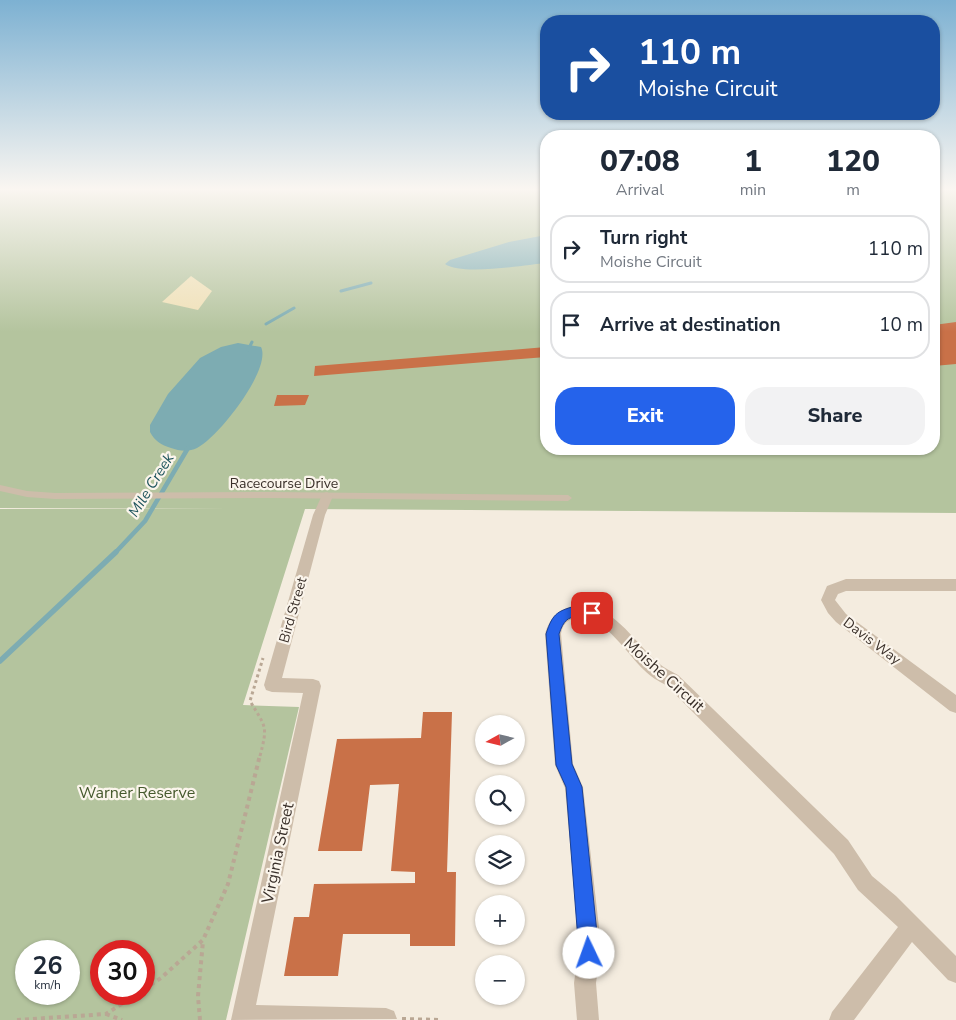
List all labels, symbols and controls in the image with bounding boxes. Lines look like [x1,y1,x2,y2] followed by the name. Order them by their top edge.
[638,29,741,76] text: 110 m
[555,35,620,100] icon: right
[638,74,778,104] text: Moishe Circuit
[600,141,680,182] text: 07:08
[744,141,762,182] text: 1
[826,141,880,182] text: 120
[616,179,664,201] text: Arrival
[740,179,766,201] text: min
[846,179,860,201] text: m
[600,225,687,251] text: Turn right
[557,235,585,263] icon: right
[868,236,923,262] text: 110 m
[600,251,702,273] text: Moishe Circuit
[557,311,585,339] icon: arrive
[600,312,781,338] text: Arrive at destination
[879,312,923,338] text: 10 m
[555,387,735,445] button: Exit
[745,387,925,445] button: Share
[124,449,179,521] water label: Mile Creek
[230,474,338,493] street label: Racecourse Drive
[275,575,311,645] street label: Bird Street
[571,592,613,634] pin
[578,599,606,627] icon: arrive
[839,613,905,669] street label: Davis Way
[619,633,709,717] street label: Moishe Circuit
[475,715,525,765] north arrow
[475,715,525,1005] map controls
[475,775,525,825] button: search
[79,782,195,804] park label: Warner Reserve
[256,800,299,906] street label: Virginia Street
[475,835,525,885] button: layers
[475,895,525,945] button: +
[562,926,614,978] position arrow
[90,940,155,1005] speed limit sign: 30
[32,949,63,983] text: 26
[475,955,525,1005] button: −
[34,977,61,993] text: km/h

